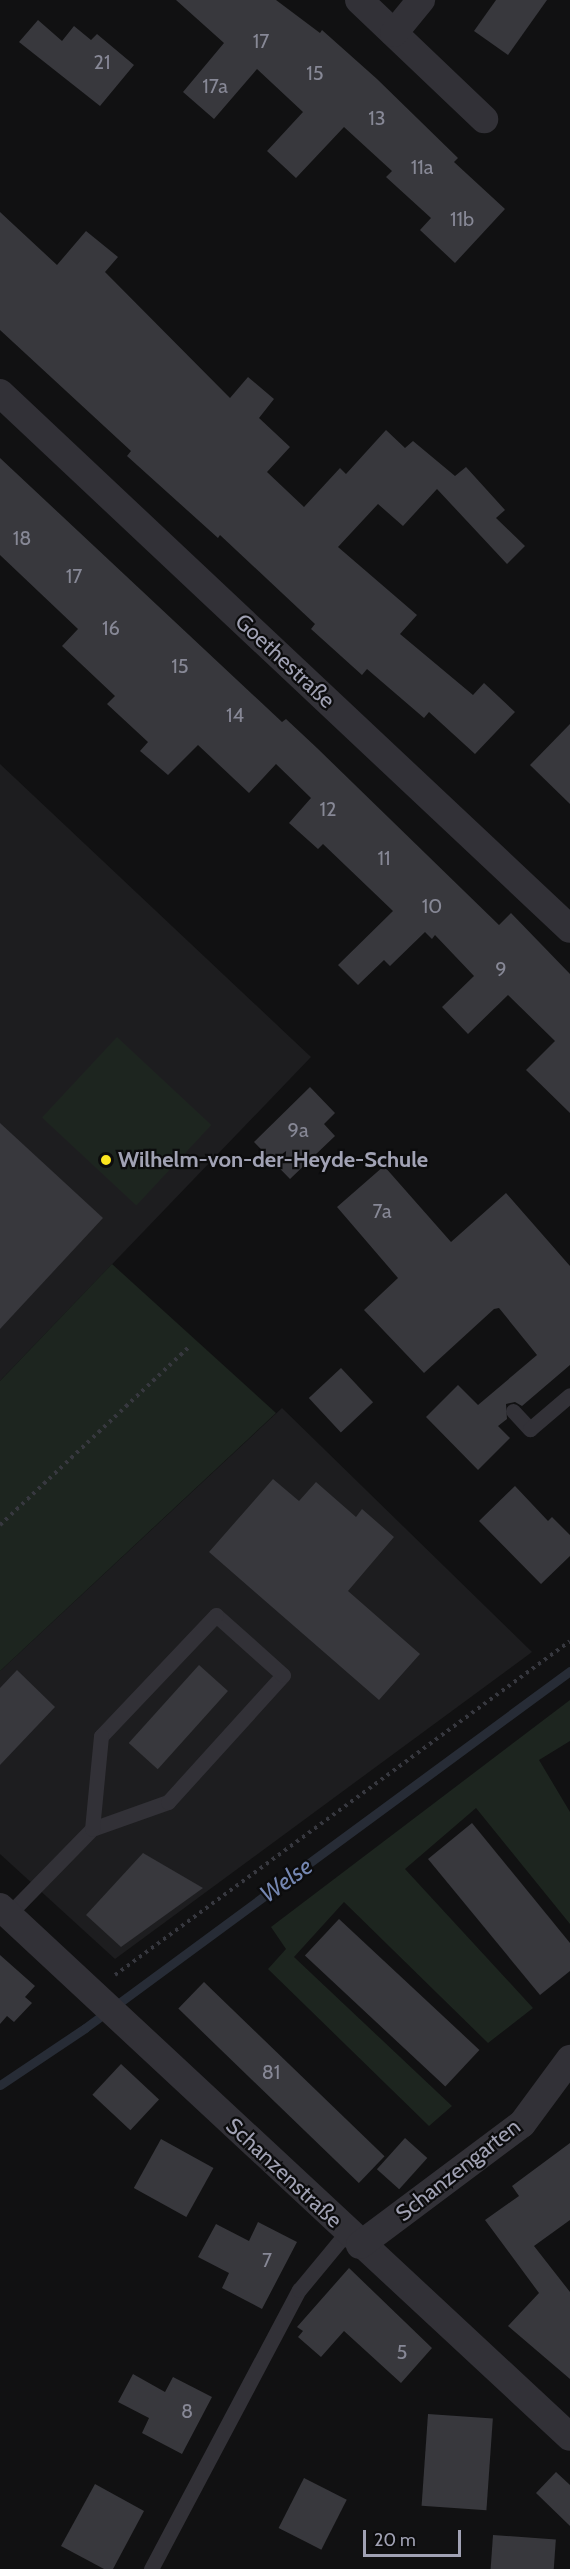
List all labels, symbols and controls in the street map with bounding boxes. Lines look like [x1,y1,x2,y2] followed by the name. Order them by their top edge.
[253,29,269,53] house number: 17
[94,50,110,74] house number: 21
[306,61,324,85] house number: 15
[202,74,228,98] house number: 17a
[368,106,386,130] house number: 13
[411,155,433,179] house number: 11a
[450,207,474,231] house number: 11b
[13,526,31,550] house number: 18
[66,564,82,588] house number: 17
[230,608,340,714] street label: Goethestraße
[102,616,120,640] house number: 16
[171,654,189,678] house number: 15
[226,703,244,727] house number: 14
[320,797,336,821] house number: 12
[377,846,391,870] house number: 11
[422,894,442,918] house number: 10
[495,957,507,981] house number: 9
[288,1118,308,1142] house number: 9a
[118,1147,428,1173] place label: Wilhelm-von-der-Heyde-Schule
[99,1153,113,1167] marker: Wilhelm-von-der-Heyde-Schule
[373,1199,391,1223] house number: 7a
[254,1851,318,1909] water label: Welse
[262,2060,280,2084] house number: 81
[221,2113,347,2233] street label: Schanzenstraße
[391,2113,525,2227] street label: Schanzengarten
[262,2248,272,2272] house number: 7
[397,2340,407,2364] house number: 5
[181,2399,193,2423] house number: 8
[366,2518,464,2556] scale bar
[374,2529,416,2551] text: 20 m

